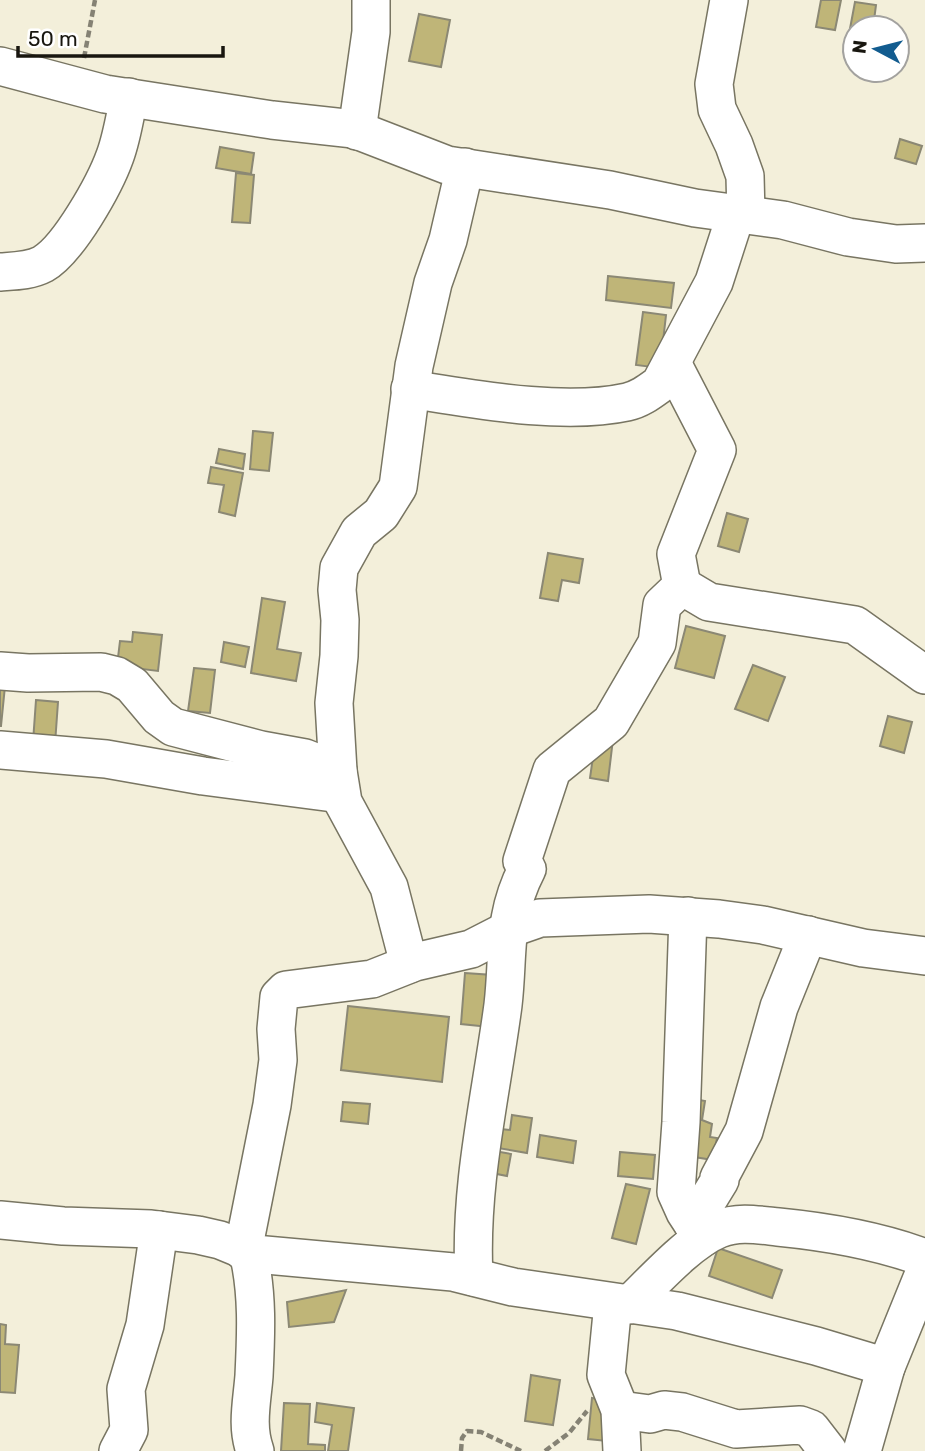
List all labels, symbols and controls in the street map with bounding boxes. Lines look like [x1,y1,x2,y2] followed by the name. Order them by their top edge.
[18,14,222,58] scale bar
[841,14,911,84] north arrow
[28,26,78,51] text: 50 m
[847,39,872,55] text: N

